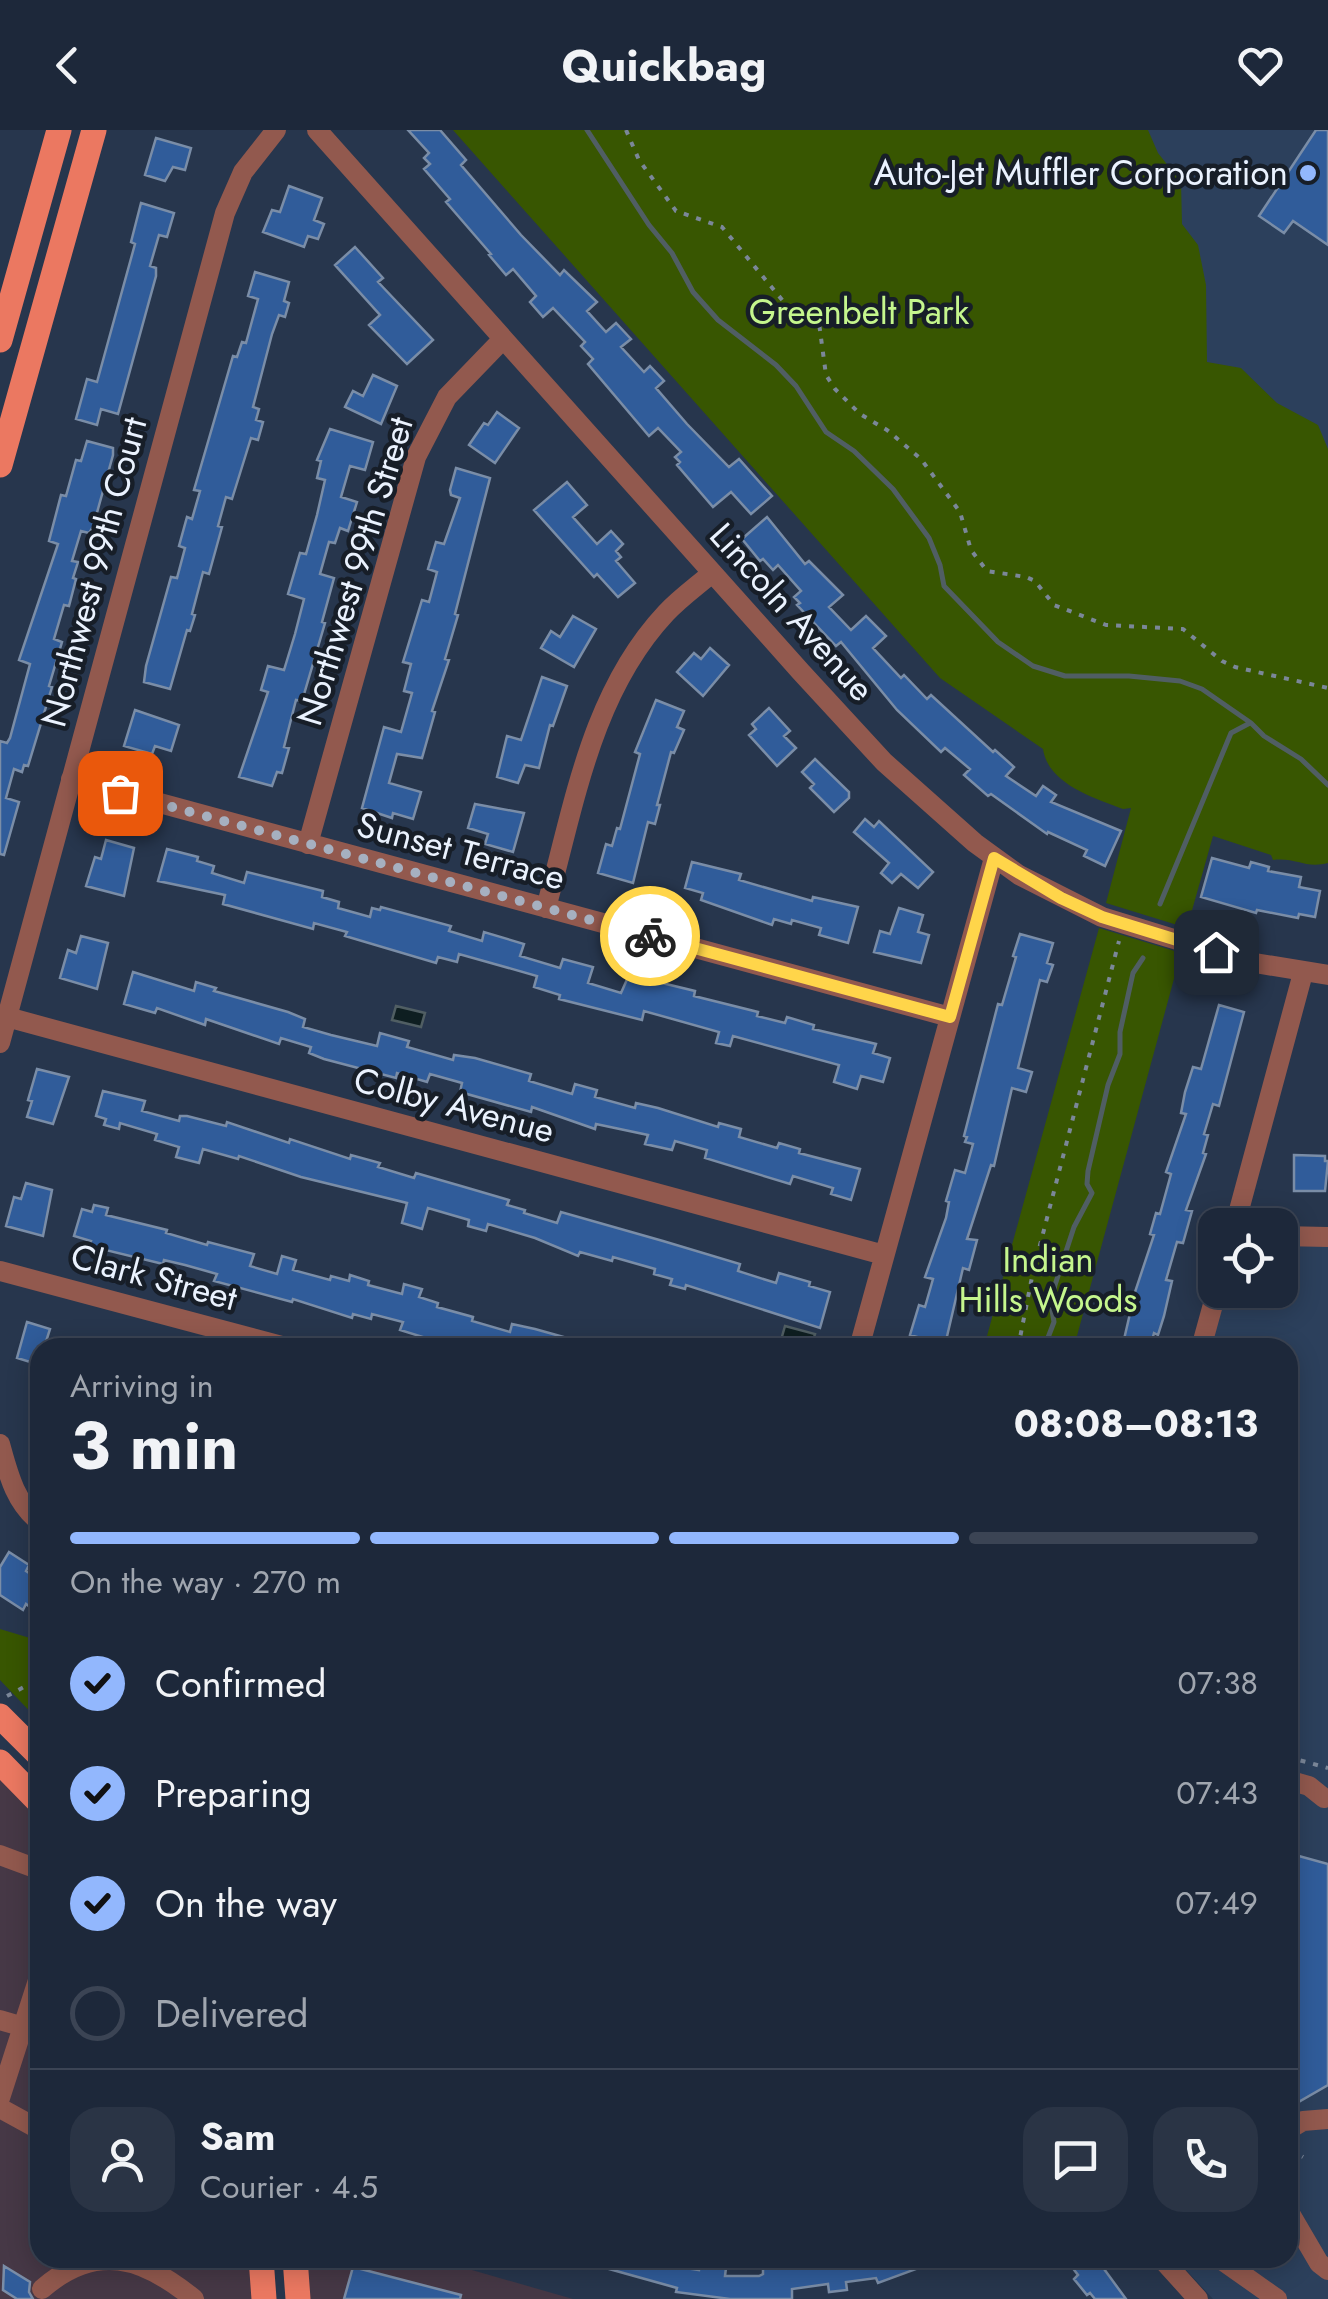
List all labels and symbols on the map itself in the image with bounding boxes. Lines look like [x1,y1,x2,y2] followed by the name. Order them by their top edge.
[874,148,1288,198] place label: Auto-Jet Muffler Corporation
[1297,162,1319,184] marker: Auto-Jet Muffler Corporation
[749,287,970,337] park label: Greenbelt Park
[284,410,426,731] street label: Northwest 99th Street
[29,411,160,732] street label: Northwest 99th Court
[698,512,886,712] street label: Lincoln Avenue
[78,751,163,836] pin
[351,799,571,903] street label: Sunset Terrace
[600,886,700,986] courier
[1174,910,1259,995] pin
[348,1054,560,1156] street label: Colby Avenue
[65,1231,243,1323] street label: Clark Street
[959,1235,1137,1325] park label: Indian Hills Woods

